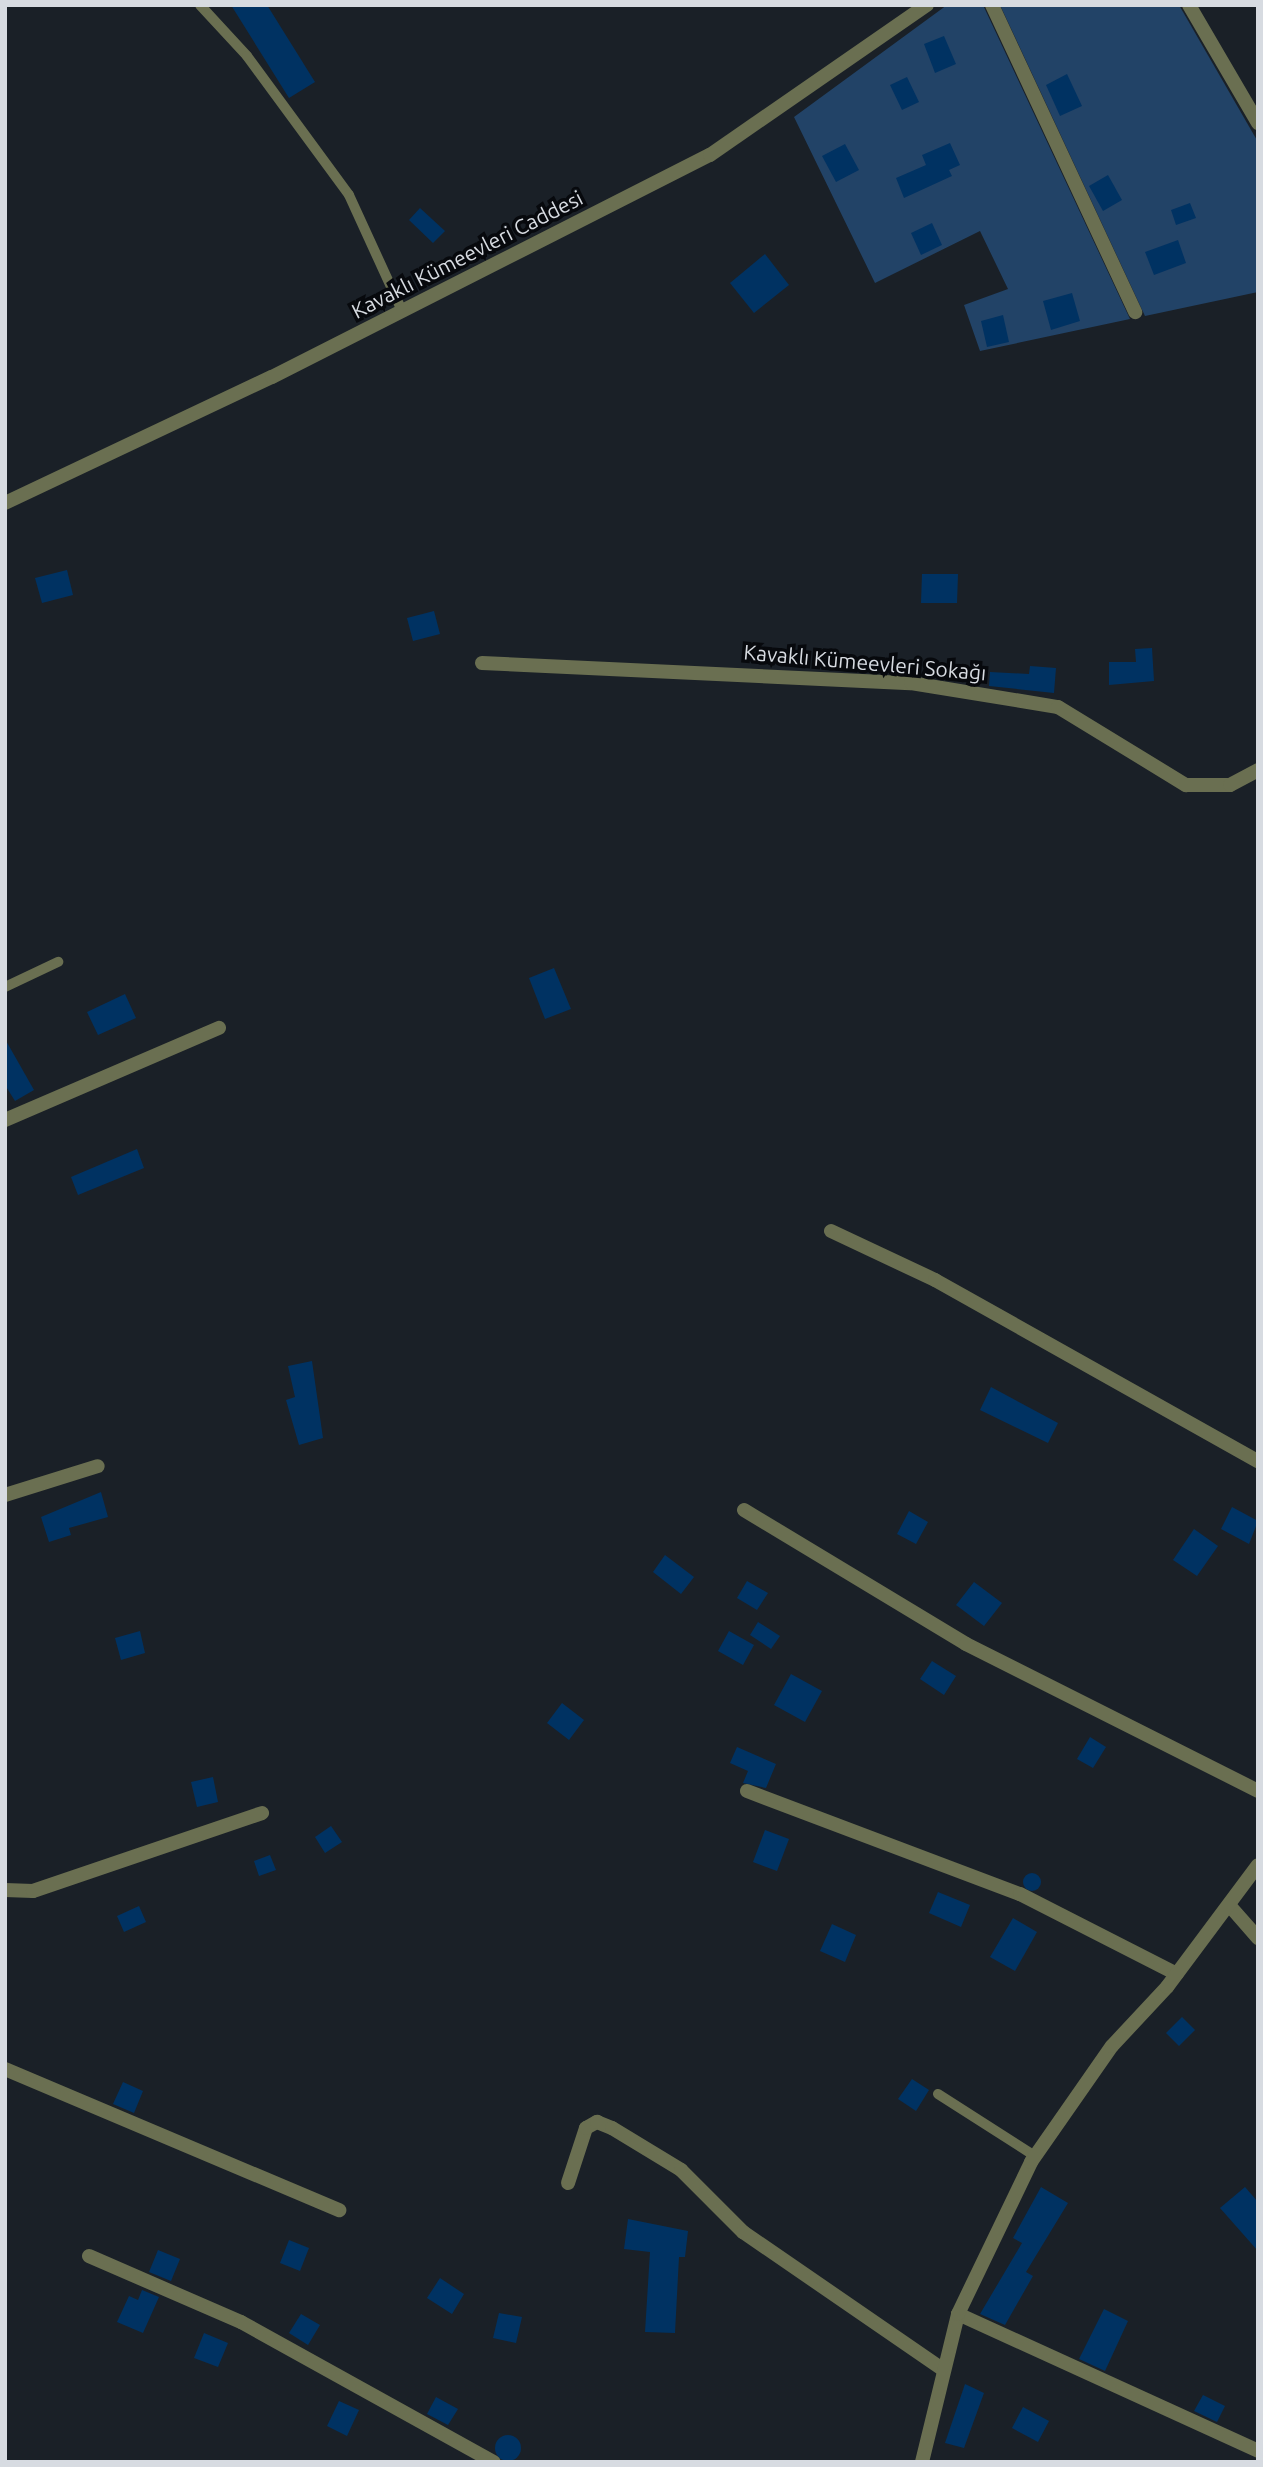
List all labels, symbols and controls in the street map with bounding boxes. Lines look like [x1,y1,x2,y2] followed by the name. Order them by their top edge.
[347,185,587,323] street label: Kavaklı Kümeevleri Caddesi
[743,639,987,685] street label: Kavaklı Kümeevleri Sokağı

